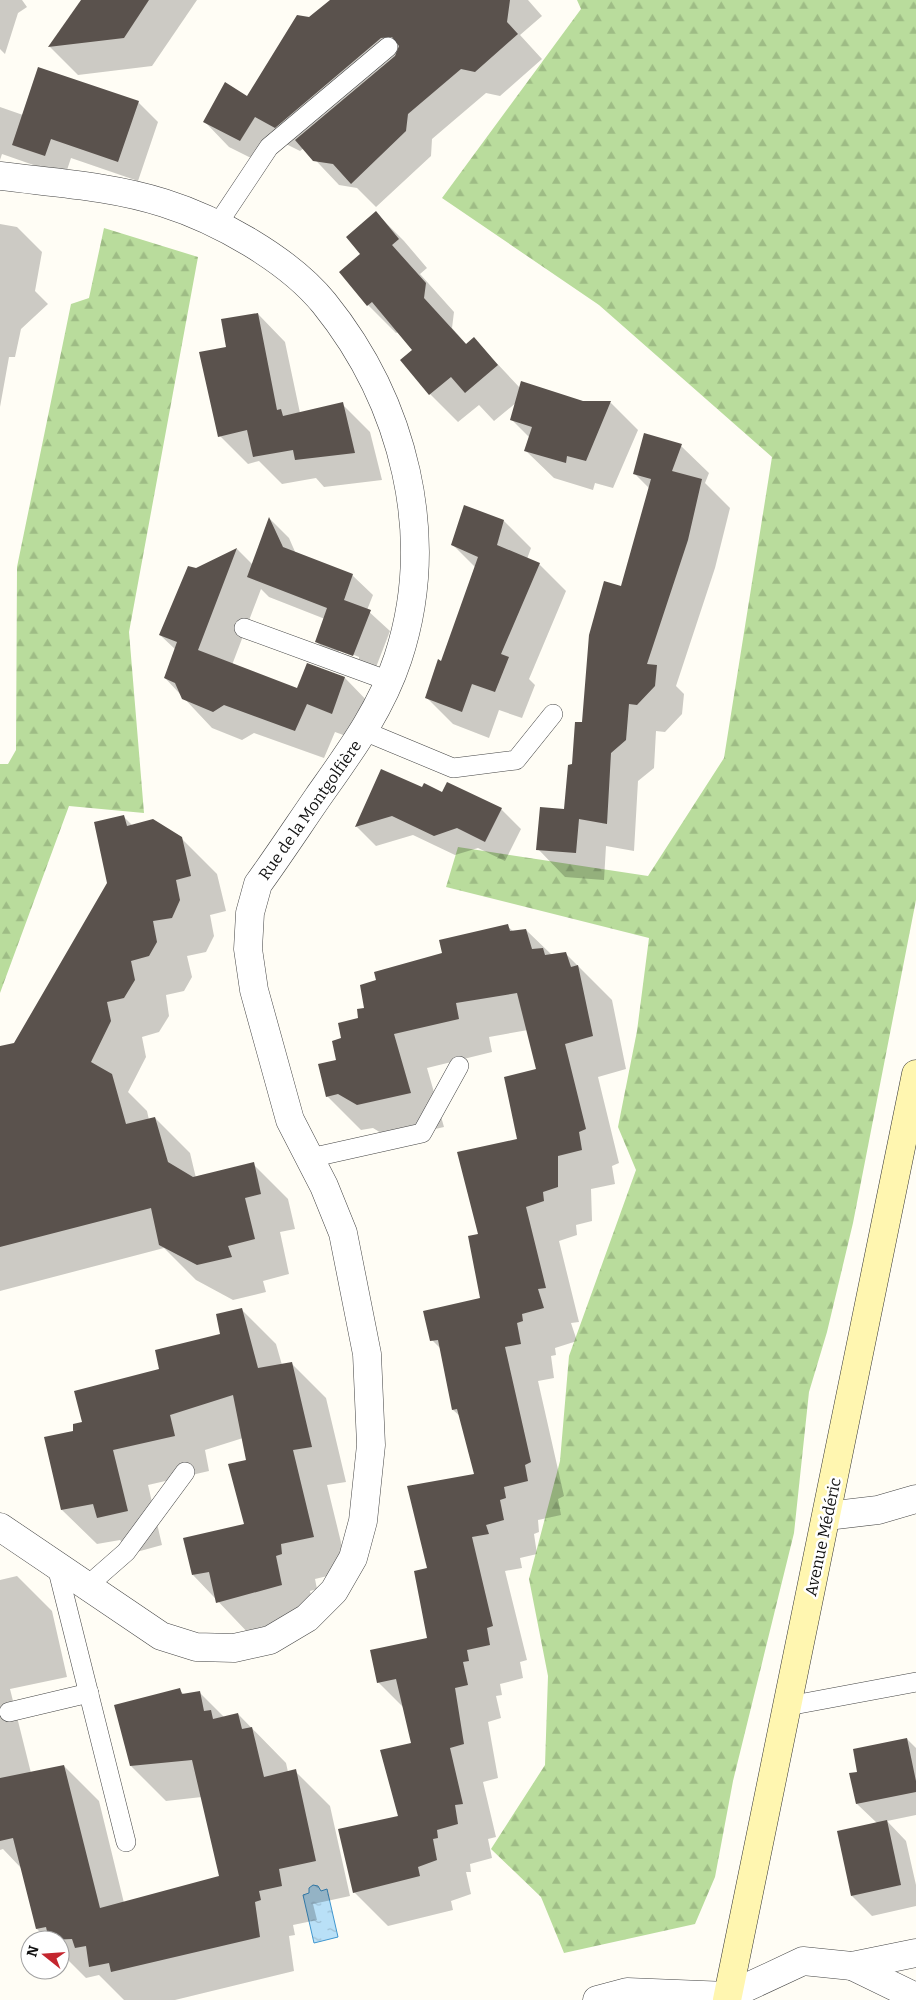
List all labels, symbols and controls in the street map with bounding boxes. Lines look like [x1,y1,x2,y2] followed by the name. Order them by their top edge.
[255,737,365,883] street label: Rue de la Montgolfière
[801,1476,845,1598] street label: Avenue Médéric
[20,1930,70,1980] north arrow
[23,1944,43,1959] text: N

